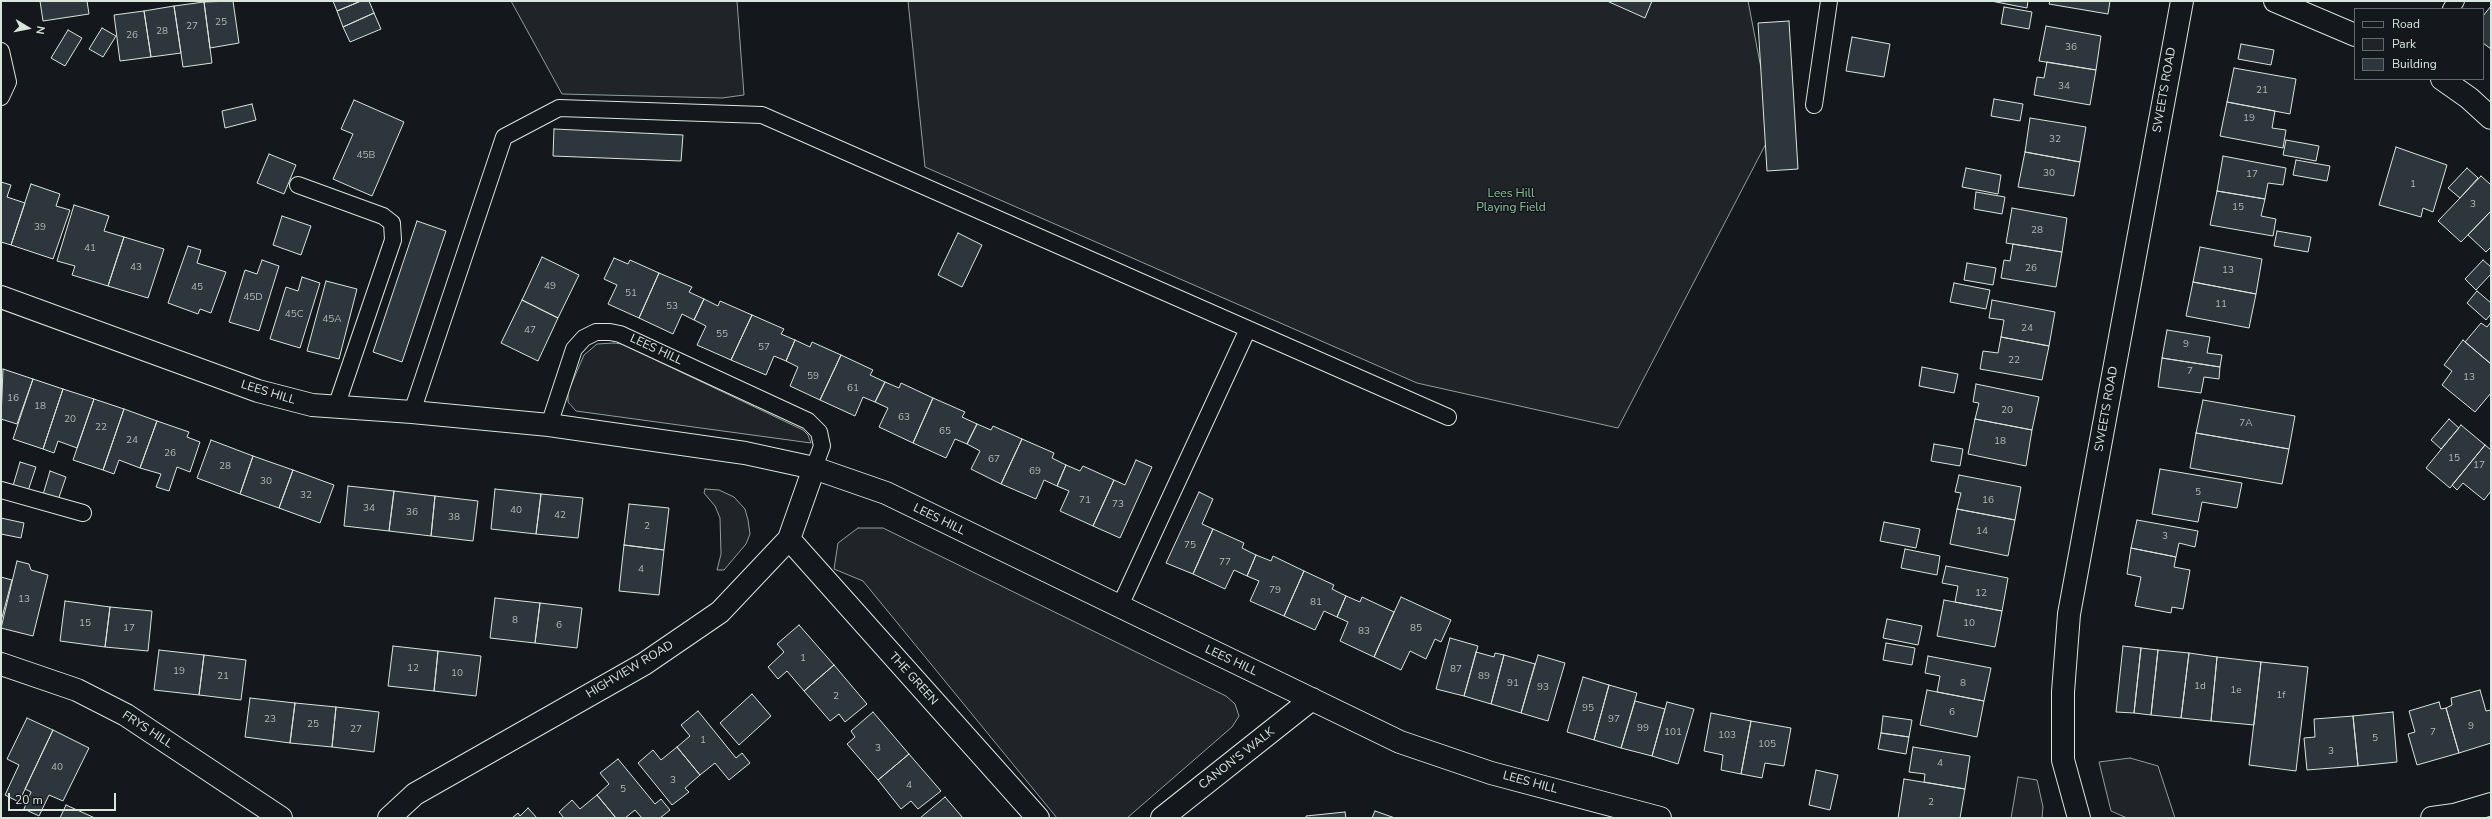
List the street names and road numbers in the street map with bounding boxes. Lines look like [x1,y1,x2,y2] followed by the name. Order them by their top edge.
[2150,46,2180,134] street label: SWEETS ROAD
[628,332,684,368] street label: LEES HILL
[2092,365,2122,453] street label: SWEETS ROAD
[239,378,297,408] street label: LEES HILL
[911,501,967,539] street label: LEES HILL
[584,638,676,702] street label: HIGHVIEW ROAD
[1203,643,1259,679] street label: LEES HILL
[886,650,940,708] street label: THE GREEN
[119,708,175,752] street label: FRYS HILL
[1196,725,1278,793] street label: CANON'S WALK
[1501,769,1559,797] street label: LEES HILL

